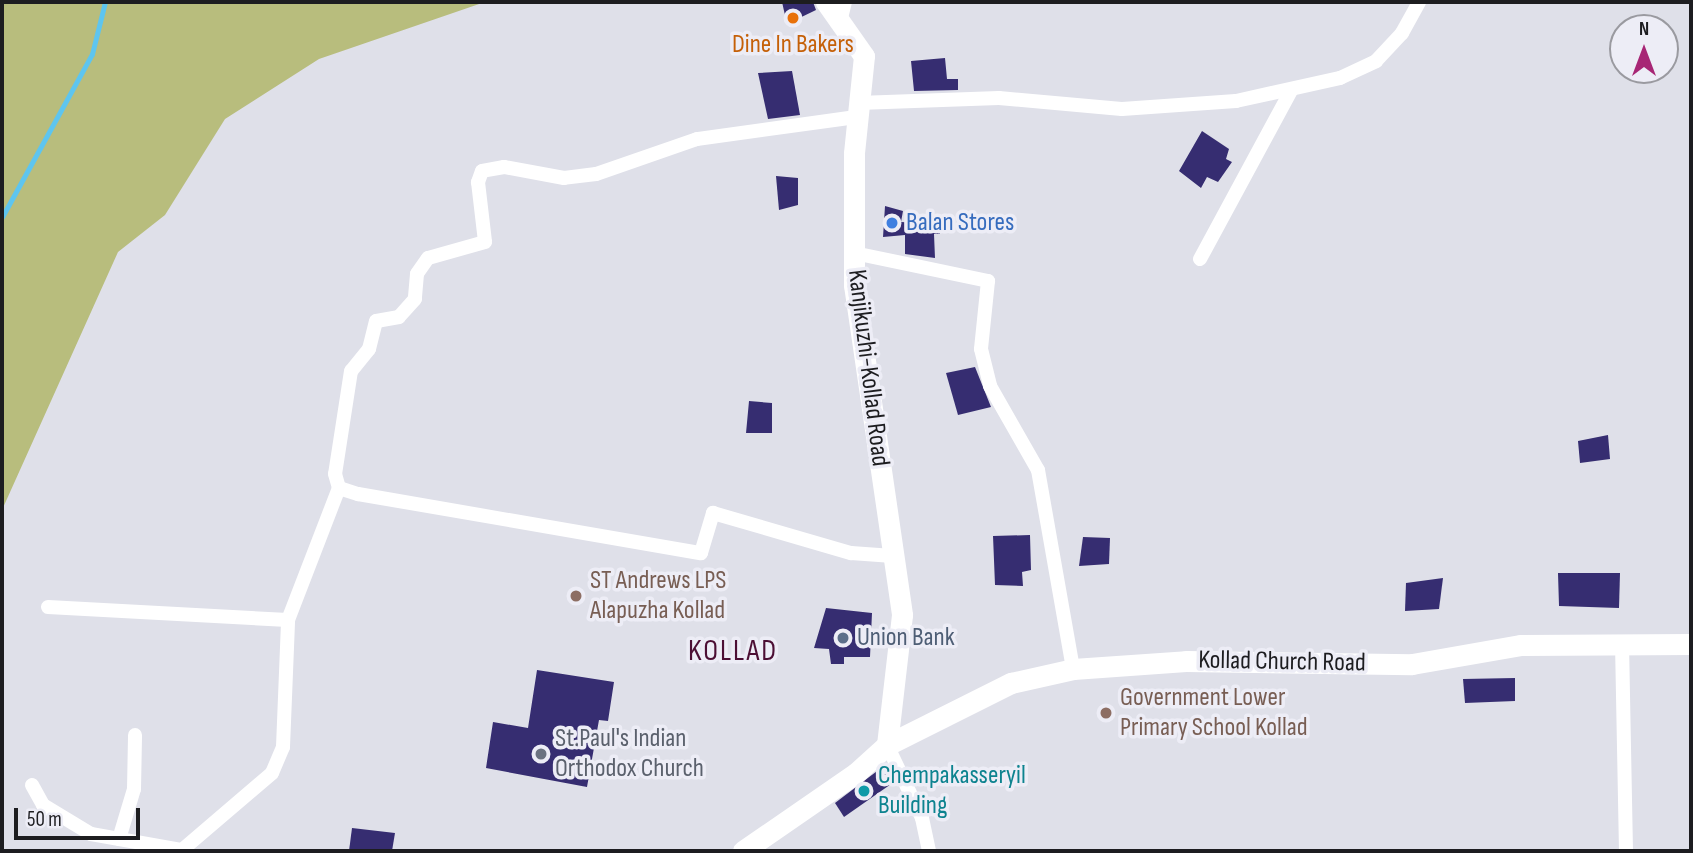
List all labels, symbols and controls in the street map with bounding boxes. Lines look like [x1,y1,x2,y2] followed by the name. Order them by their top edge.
[785,10,801,26] marker: Dine In Bakers
[1609,14,1679,84] north arrow
[1639,18,1649,41] text: N
[732,29,854,61] place label: Dine In Bakers
[906,207,1014,239] place label: Balan Stores
[884,215,900,231] marker: Balan Stores
[840,268,896,468] street label: Kanjikuzhi-Kollad Road
[590,565,726,626] place label: ST Andrews LPS Alapuzha Kollad
[568,588,584,604] marker: ST Andrews LPS Alapuzha Kollad
[857,622,955,654] place label: Union Bank
[835,630,851,646] marker: Union Bank
[689,633,777,669] district label: KOLLAD
[1198,645,1366,679] street label: Kollad Church Road
[1120,682,1308,744] place label: Government Lower Primary School Kollad
[1098,705,1114,721] marker: Government Lower Primary School Kollad
[555,723,704,784] place label: St.Paul's Indian Orthodox Church
[533,746,549,762] marker: St.Paul's Indian Orthodox Church
[878,760,1026,822] place label: Chempakasseryil Building
[856,783,872,799] marker: Chempakasseryil Building
[18,794,144,838] scale bar
[27,807,62,832] text: 50 m

